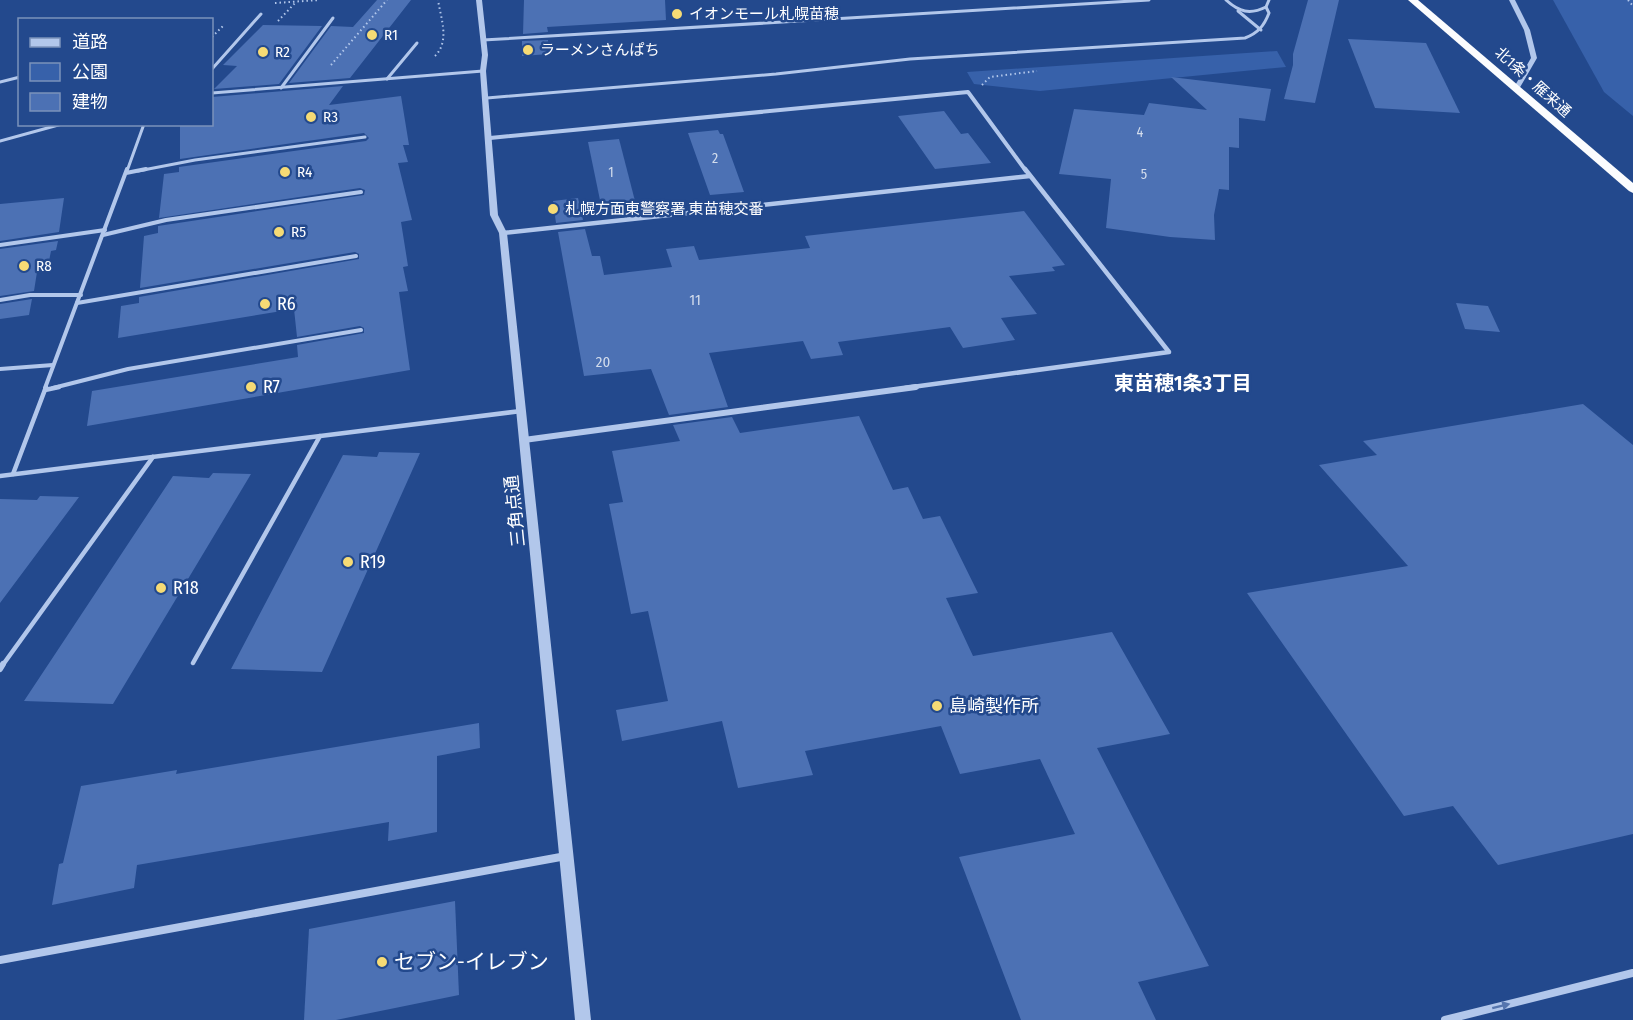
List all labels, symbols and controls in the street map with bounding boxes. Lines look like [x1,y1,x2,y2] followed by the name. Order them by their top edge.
[689,5,839,23] place label: イオンモール札幌苗穂
[670,7,684,21] marker: イオンモール札幌苗穂
[18,18,213,126] legend
[384,26,398,44] place label: R1
[365,28,379,42] marker: R1
[72,31,108,53] text: 道路
[540,41,659,59] place label: ラーメンさんぱち
[275,43,290,61] place label: R2
[521,43,535,57] marker: ラーメンさんぱち
[1491,43,1575,121] street label: 北1条・雁来通
[256,45,270,59] marker: R2
[72,61,108,83] text: 公園
[72,91,108,113] text: 建物
[323,108,338,126] place label: R3
[304,110,318,124] marker: R3
[1137,124,1144,141] house number: 4
[712,150,718,167] house number: 2
[297,163,312,181] place label: R4
[608,164,614,181] house number: 1
[278,165,292,179] marker: R4
[1141,166,1147,183] house number: 5
[565,200,764,218] place label: 札幌方面東警察署 東苗穂交番
[546,202,560,216] marker: 札幌方面東警察署 東苗穂交番
[291,223,306,241] place label: R5
[272,225,286,239] marker: R5
[36,257,52,275] place label: R8
[17,259,31,273] marker: R8
[689,291,701,309] house number: 11
[277,293,296,315] place label: R6
[258,297,272,311] marker: R6
[596,353,610,371] house number: 20
[1114,371,1252,395] district label: 東苗穂1条3丁目
[263,376,280,398] place label: R7
[244,380,258,394] marker: R7
[500,474,530,548] street label: 三角点通
[360,551,385,573] place label: R19
[341,555,355,569] marker: R19
[173,577,199,599] place label: R18
[154,581,168,595] marker: R18
[949,695,1039,717] place label: 島崎製作所
[930,699,944,713] marker: 島崎製作所
[394,949,549,975] place label: セブン-イレブン
[375,955,389,969] marker: セブン-イレブン
[1492,1000,1511,1010] one-way arrow

